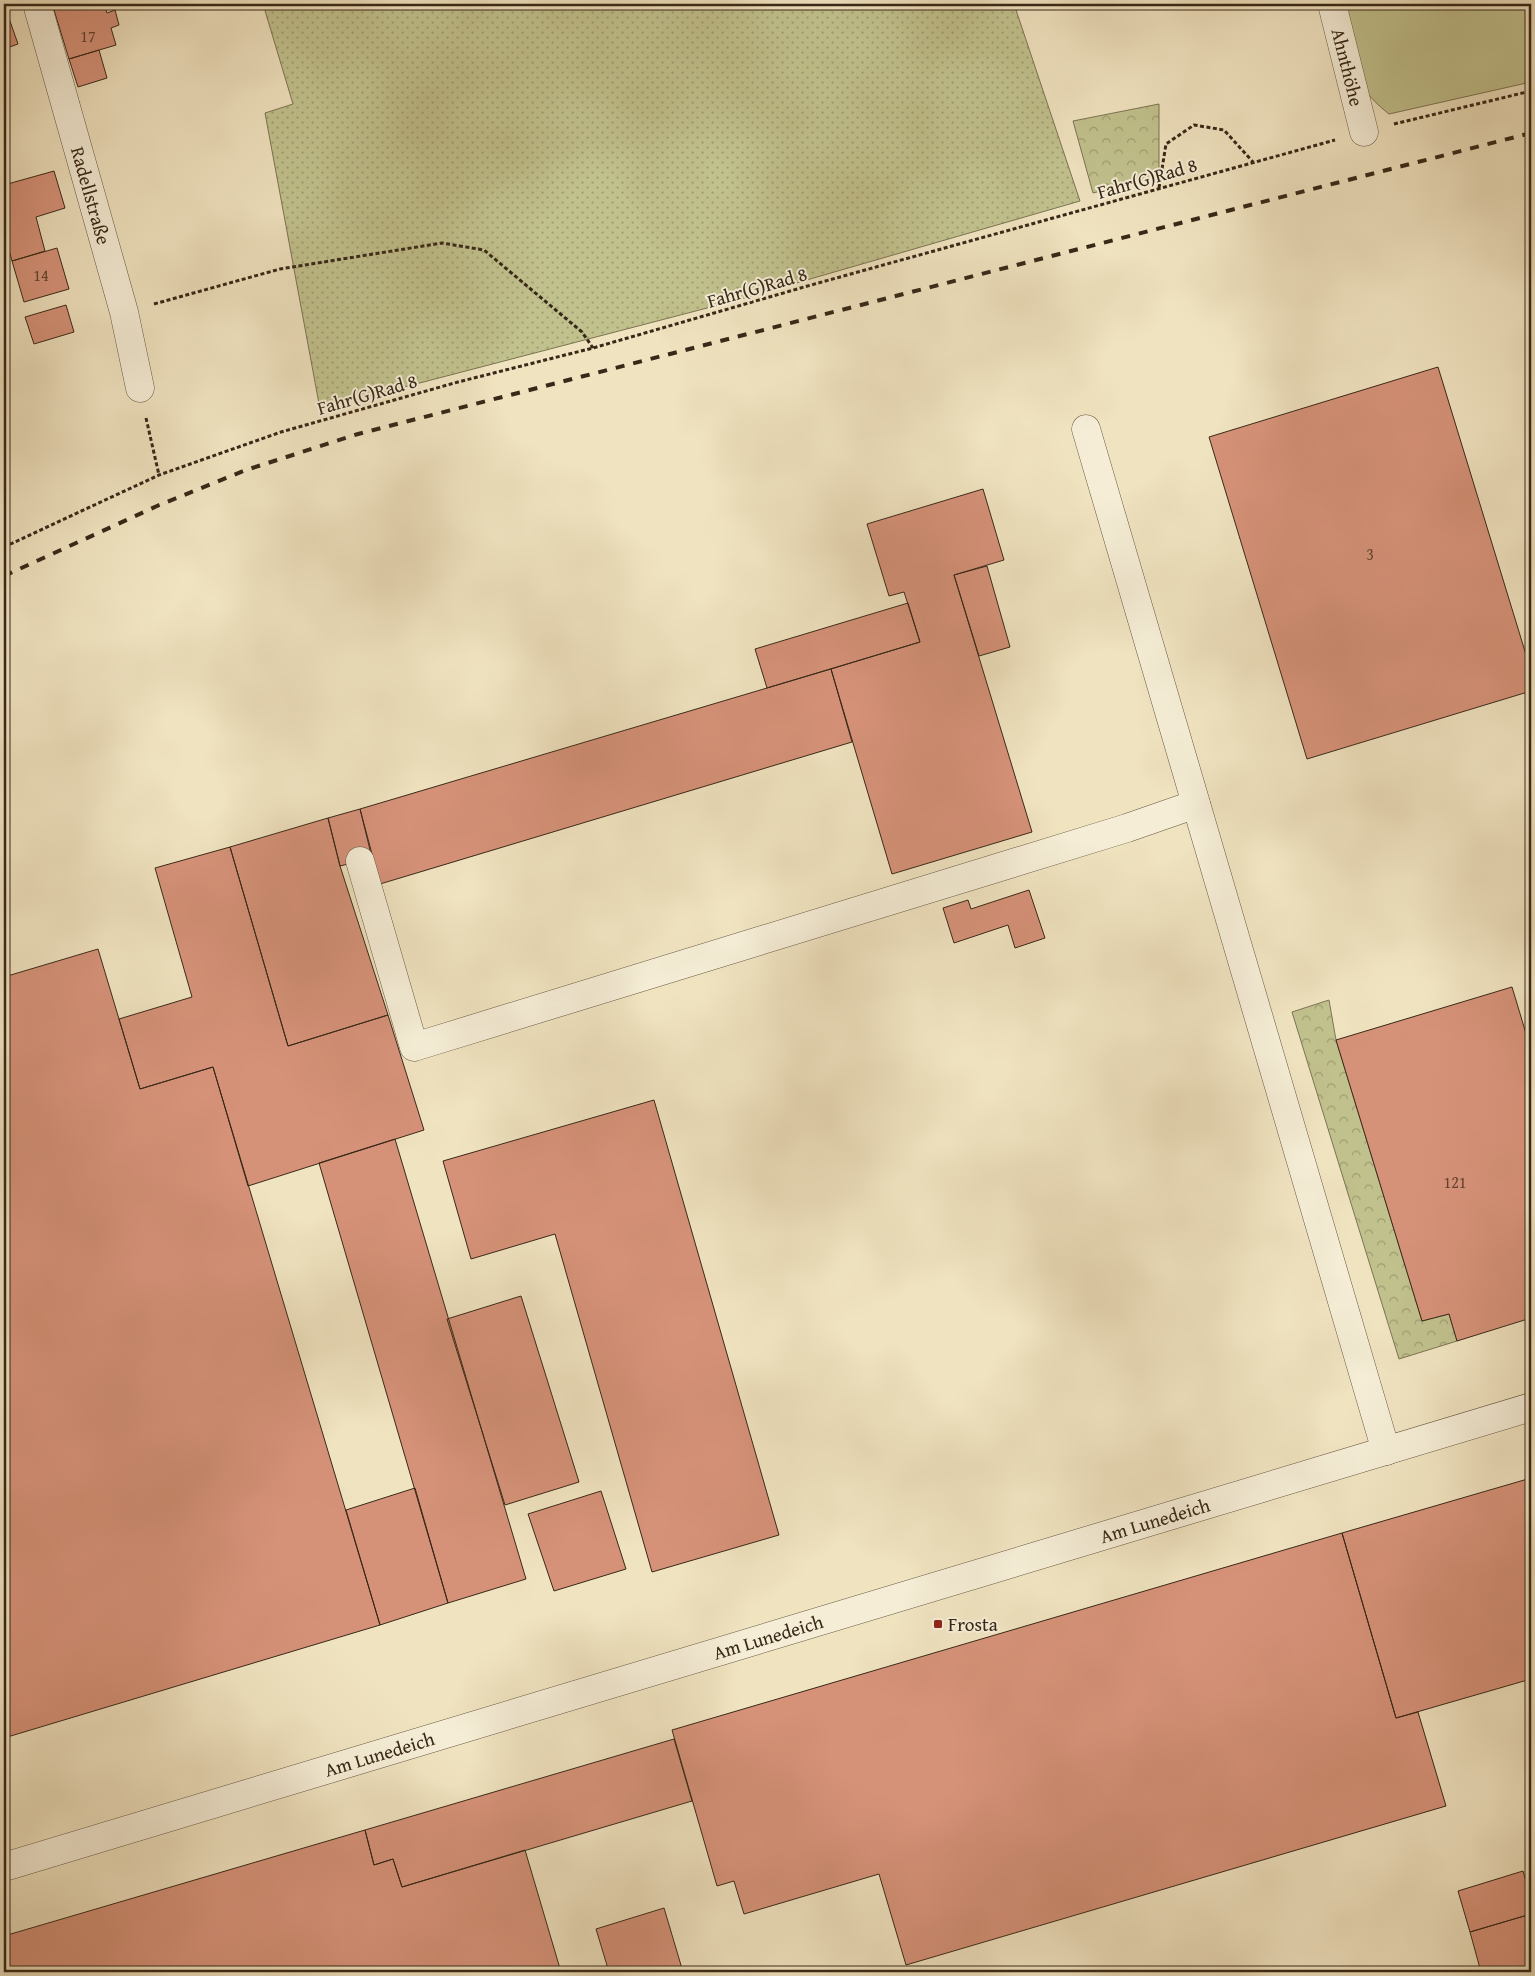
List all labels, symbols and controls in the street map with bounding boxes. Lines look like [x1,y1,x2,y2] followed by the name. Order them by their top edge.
[80,24,96,48] house number: 17
[1325,25,1371,109] street label: Ahnthöhe
[64,143,118,248] street label: Radellstraße
[1094,150,1200,206] street label: Fahr(G)Rad 8
[704,259,810,315] street label: Fahr(G)Rad 8
[33,263,49,287] house number: 14
[314,366,420,422] street label: Fahr(G)Rad 8
[1366,542,1374,566] house number: 3
[1443,1170,1467,1194] house number: 121
[1096,1490,1214,1550] street label: Am Lunedeich
[710,1607,827,1667] street label: Am Lunedeich
[948,1610,998,1638] place label: Frosta
[932,1618,944,1630] marker: Frosta
[321,1724,438,1784] street label: Am Lunedeich

